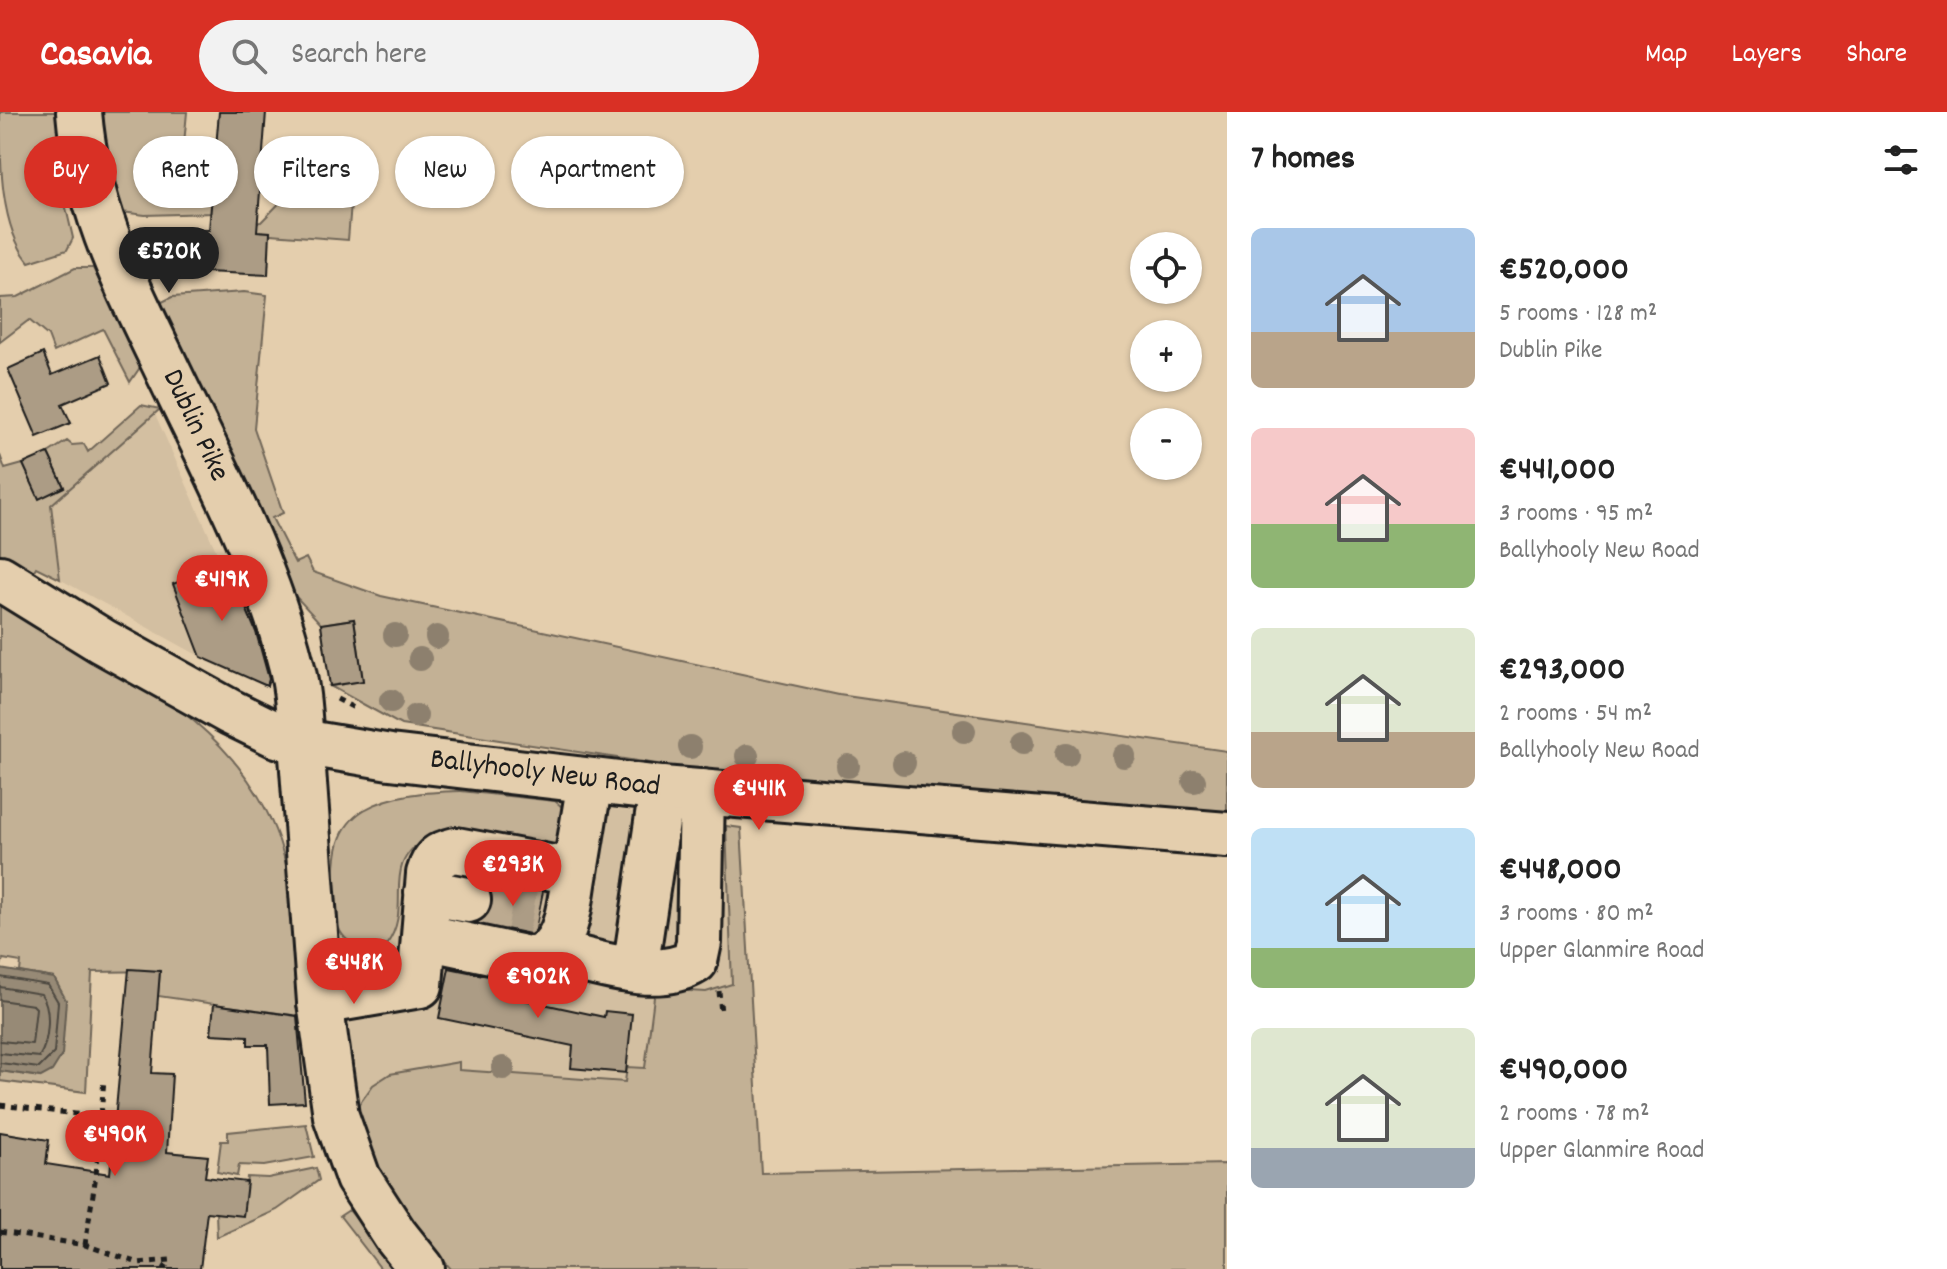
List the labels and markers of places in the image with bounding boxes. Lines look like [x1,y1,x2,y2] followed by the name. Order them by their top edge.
[113,227,225,295] pin: €520K
[166,555,278,623] pin: €419K
[703,764,815,832] pin: €441K
[457,840,569,908] pin: €293K
[298,938,410,1006] pin: €448K
[482,952,594,1020] pin: €902K
[59,1110,171,1178] pin: €490K

